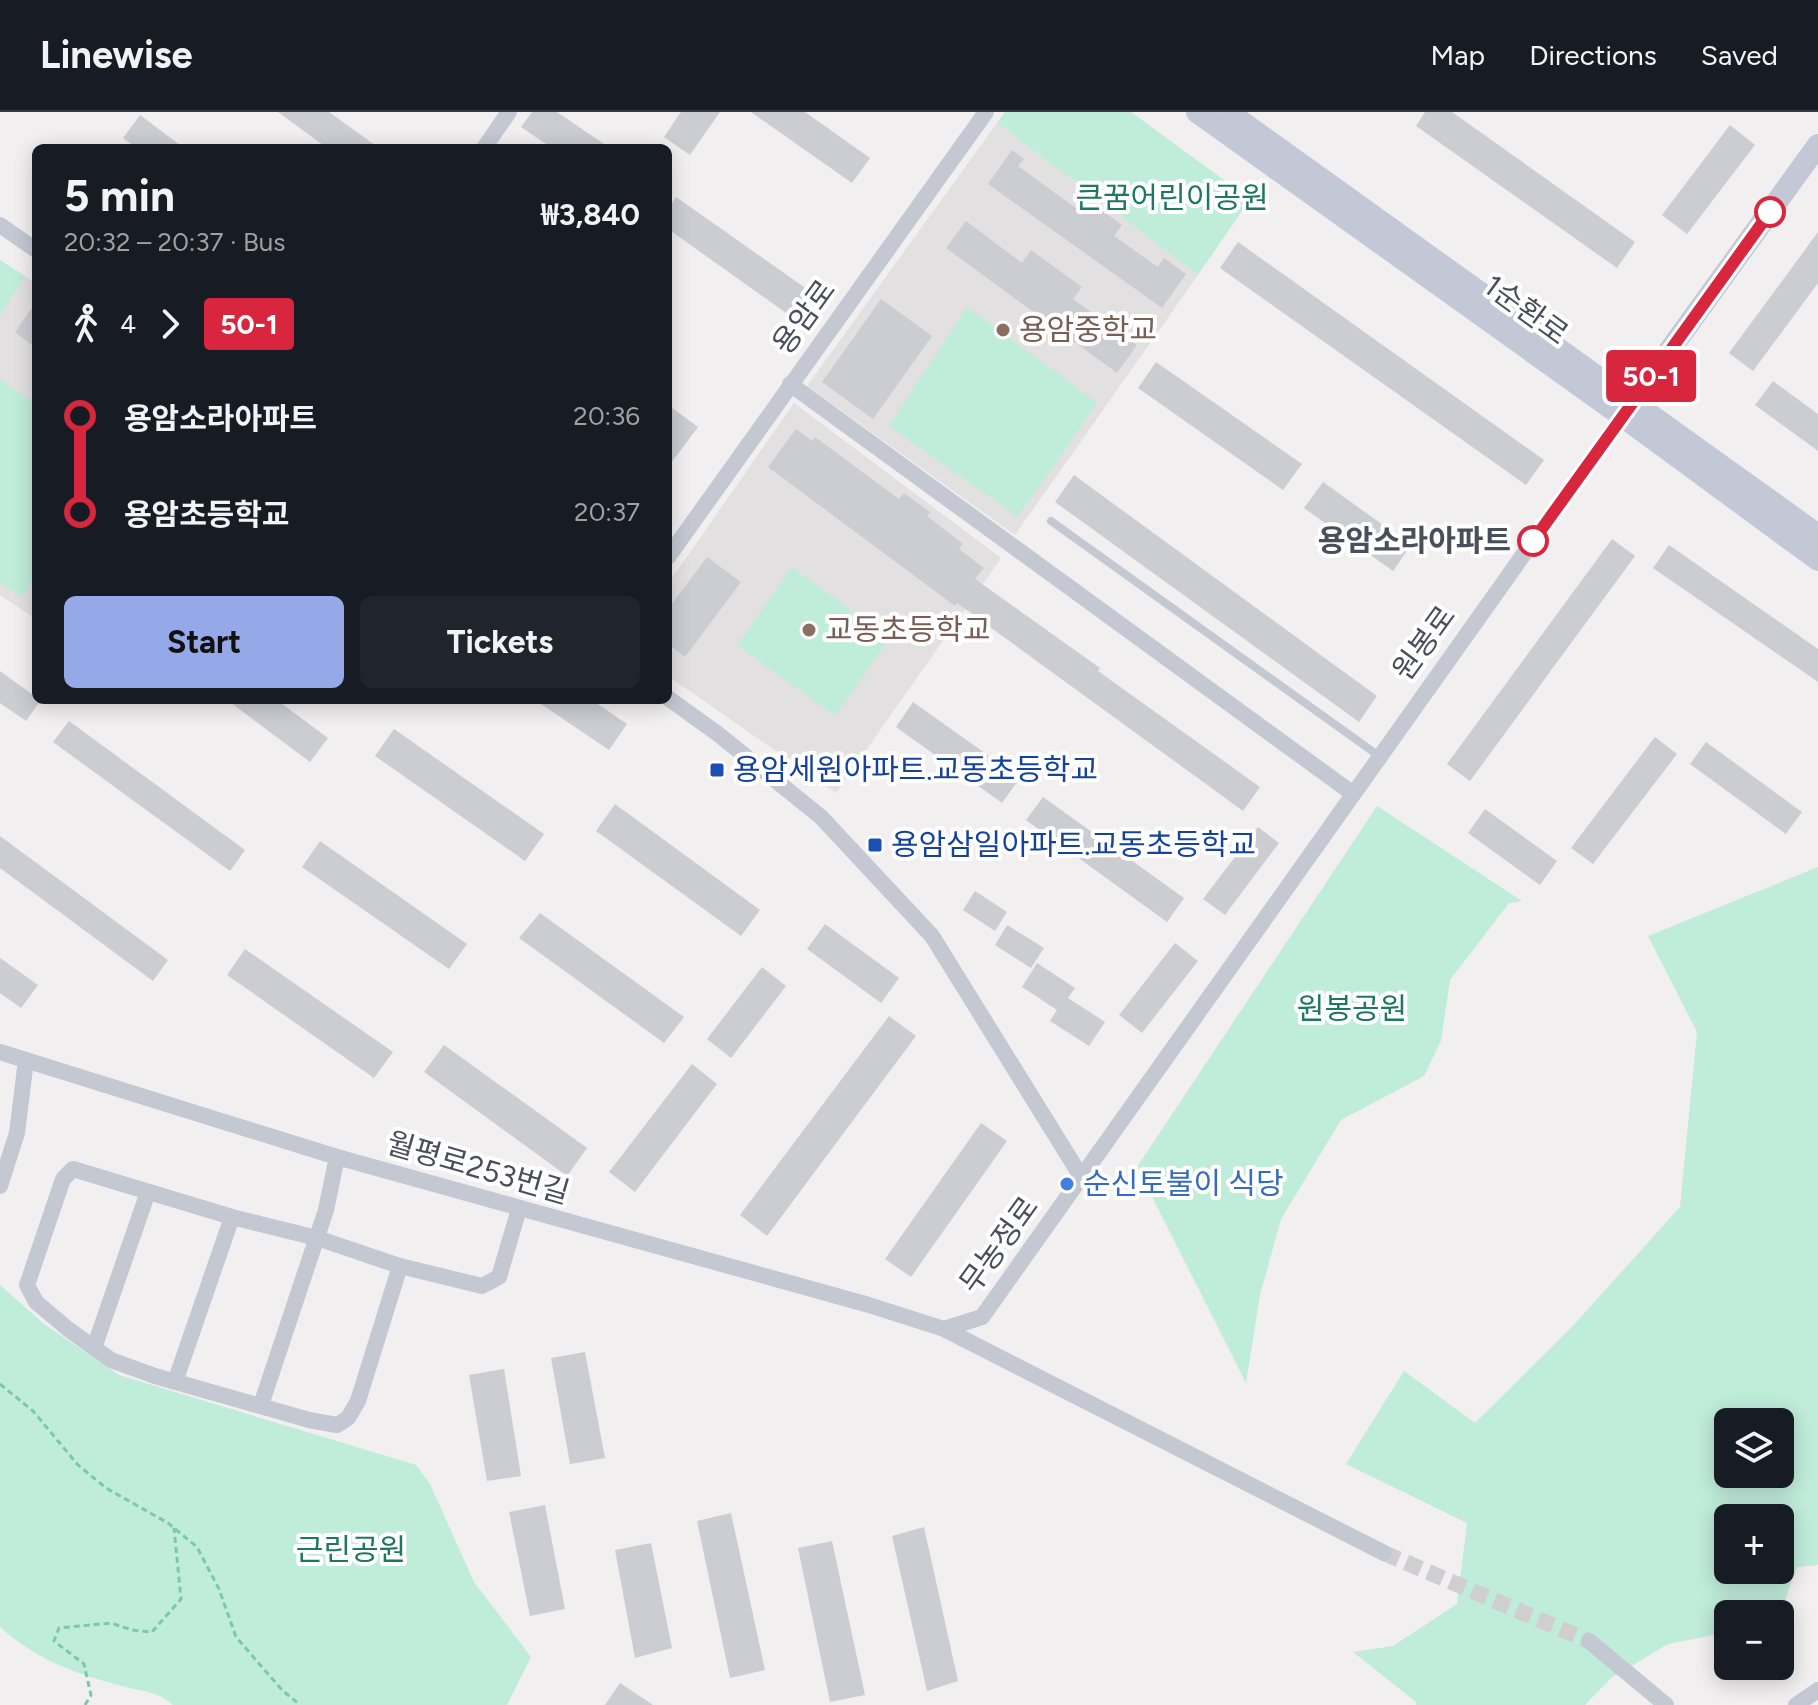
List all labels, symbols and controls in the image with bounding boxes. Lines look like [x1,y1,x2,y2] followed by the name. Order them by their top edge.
[40,32,193,78] text: Linewise
[1431,38,1485,72] text: Map
[1529,38,1657,72] text: Directions
[1701,38,1778,72] text: Saved
[64,169,175,222] text: 5 min
[1075,179,1269,216] park label: 큰꿈어린이공원
[541,196,640,233] text: ₩3,840
[1755,197,1785,227] unlabelled marker
[64,226,285,258] text: 20:32 – 20:37 · Bus
[1477,267,1576,353] street label: 1순환로
[764,272,843,361] street label: 용암로
[64,302,108,346] icon: walk
[148,302,192,346] icon: forward
[220,307,278,341] text: 50-1
[120,308,136,340] text: 4
[1019,311,1157,348] place label: 용암중학교
[994,321,1012,339] marker: 용암중학교
[1595,350,1707,402] line badge: 50-1
[1622,359,1680,393] text: 50-1
[124,400,317,437] text: 용암소라아파트
[573,400,640,432] text: 20:36
[124,496,290,533] text: 용암초등학교
[574,496,640,528] text: 20:37
[1318,522,1511,559] place label: 용암소라아파트
[1518,526,1548,556] marker: 용암소라아파트
[64,596,344,688] button: Start
[360,596,640,688] button: Tickets
[1384,598,1463,687] street label: 원봉로
[825,611,991,648] place label: 교동초등학교
[800,621,818,639] marker: 교동초등학교
[733,751,1098,788] place label: 용암세원아파트.교동초등학교
[708,761,726,779] marker: 용암세원아파트.교동초등학교
[891,826,1256,863] place label: 용암삼일아파트.교동초등학교
[866,836,884,854] marker: 용암삼일아파트.교동초등학교
[1297,990,1407,1027] park label: 원봉공원
[383,1124,574,1211] street label: 월평로253번길
[1083,1165,1284,1202] place label: 순신토불이 식당
[1058,1175,1076,1193] marker: 순신토불이 식당
[951,1189,1046,1300] street label: 무농정로
[1714,1408,1794,1680] map controls
[1714,1408,1794,1488] button: layers
[1714,1504,1794,1584] button: +
[296,1531,406,1568] park label: 근린공원
[1714,1600,1794,1680] button: −

